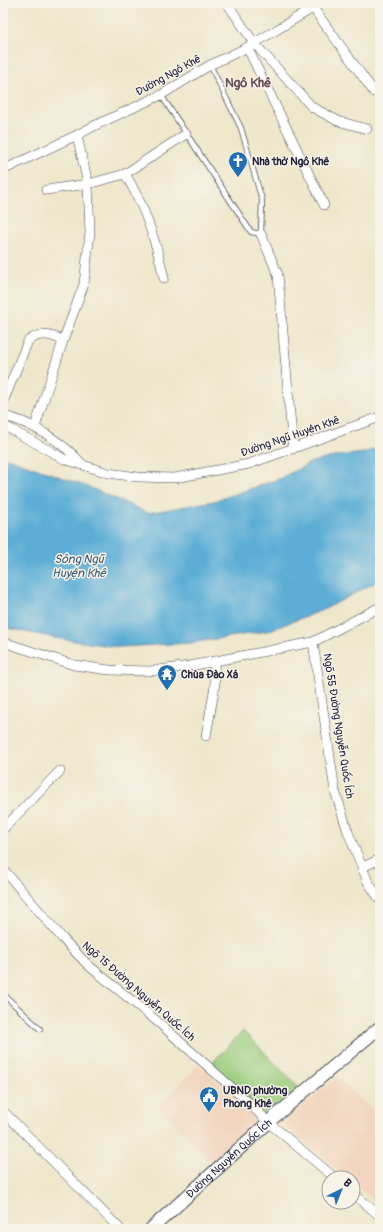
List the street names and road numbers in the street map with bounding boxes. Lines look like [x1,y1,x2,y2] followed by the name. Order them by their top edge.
[133,52,203,99] street label: Đường Ngô Khê
[239,413,341,460] street label: Đường Ngũ Huyện Khê
[321,652,357,800] street label: Ngõ 55 Đường Nguyễn Quốc Ích
[80,938,198,1044] street label: Ngõ 15 Đường Nguyễn Quốc Ích
[183,1116,275,1201] street label: Đường Nguyễn Quốc Ích

